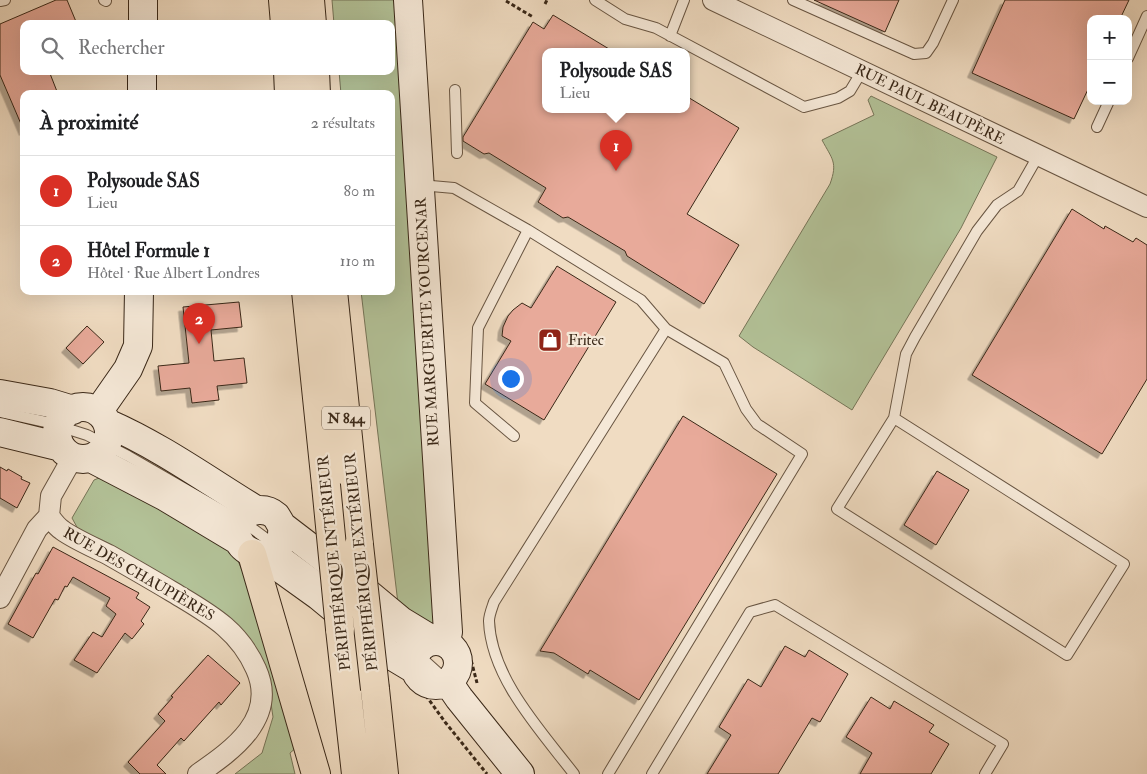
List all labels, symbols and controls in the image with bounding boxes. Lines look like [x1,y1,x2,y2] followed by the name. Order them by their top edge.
[1087,15,1132,105] map controls
[1087,15,1132,60] button: +
[20,20,395,75] search box
[38,34,66,62] icon: search
[78,36,165,60] text: Rechercher
[542,48,690,113] popup
[560,59,672,83] text: Polysoude SAS
[852,59,1008,149] street label: RUE PAUL BEAUPÈRE
[1087,60,1132,105] button: −
[560,83,590,103] text: Lieu
[40,109,138,136] text: À proximité
[311,113,375,133] text: 2 résultats
[600,130,632,171] pin: 1
[87,169,200,193] text: Polysoude SAS
[53,181,59,201] text: 1
[344,181,375,201] text: 80 m
[87,193,118,213] text: Lieu
[411,196,444,447] street label: RUE MARGUERITE YOURCENAR
[87,239,210,263] text: Hôtel Formule 1
[52,251,60,271] text: 2
[340,251,375,271] text: 110 m
[87,263,260,283] text: Hôtel · Rue Albert Londres
[183,303,215,344] pin: 2
[537,327,563,353] shop icon: Fritec
[568,331,604,350] place label: Fritec
[498,366,524,392] your location
[322,406,370,429] road number: N 844
[338,451,382,672] street label: PÉRIPHÉRIQUE EXTÉRIEUR
[312,453,355,672] street label: PÉRIPHÉRIQUE INTÉRIEUR
[60,522,218,626] street label: RUE DES CHAUPIÈRES

